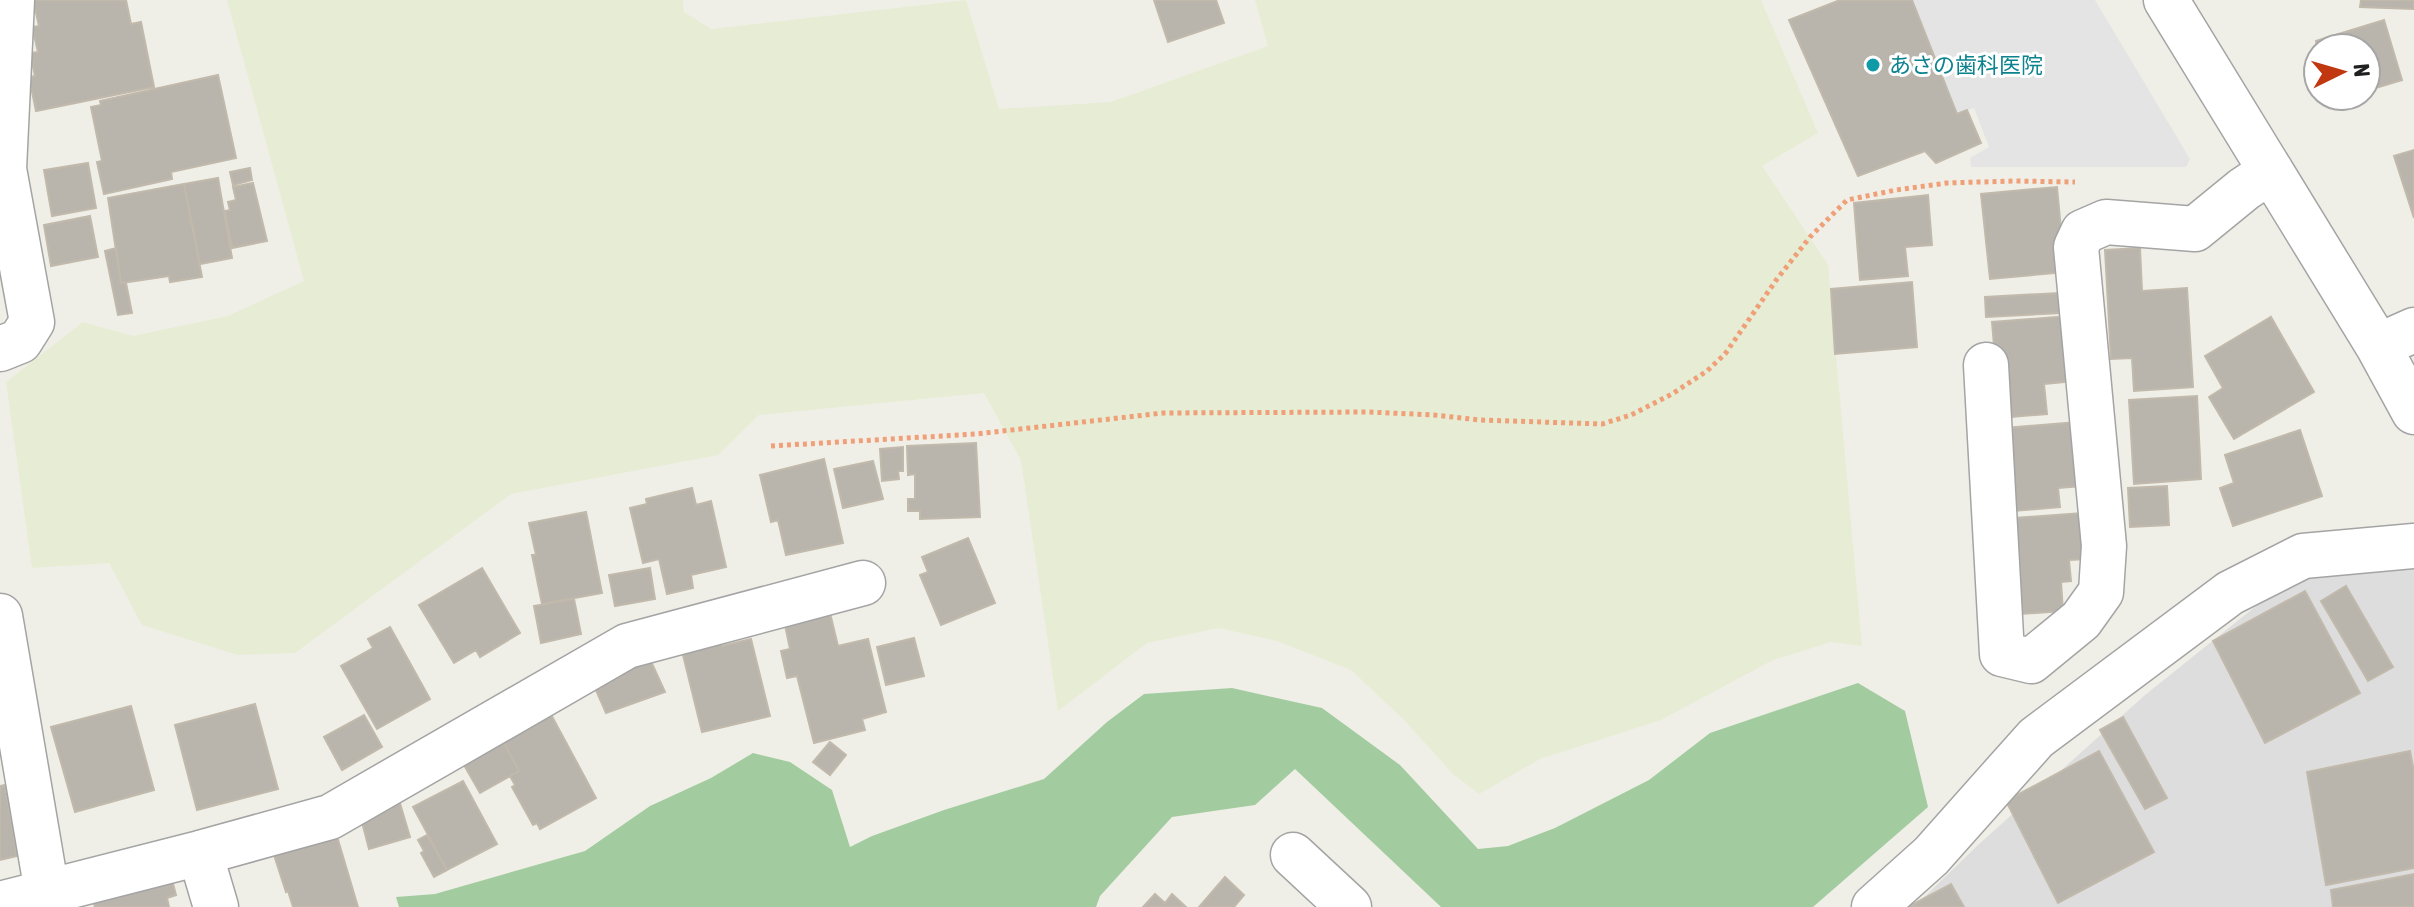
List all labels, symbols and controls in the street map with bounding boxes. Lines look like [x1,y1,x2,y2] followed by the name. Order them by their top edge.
[2302,32,2382,112] north arrow
[1889,52,2043,78] place label: あさの歯科医院
[1864,56,1882,74] marker: あさの歯科医院
[2348,63,2375,78] text: N

